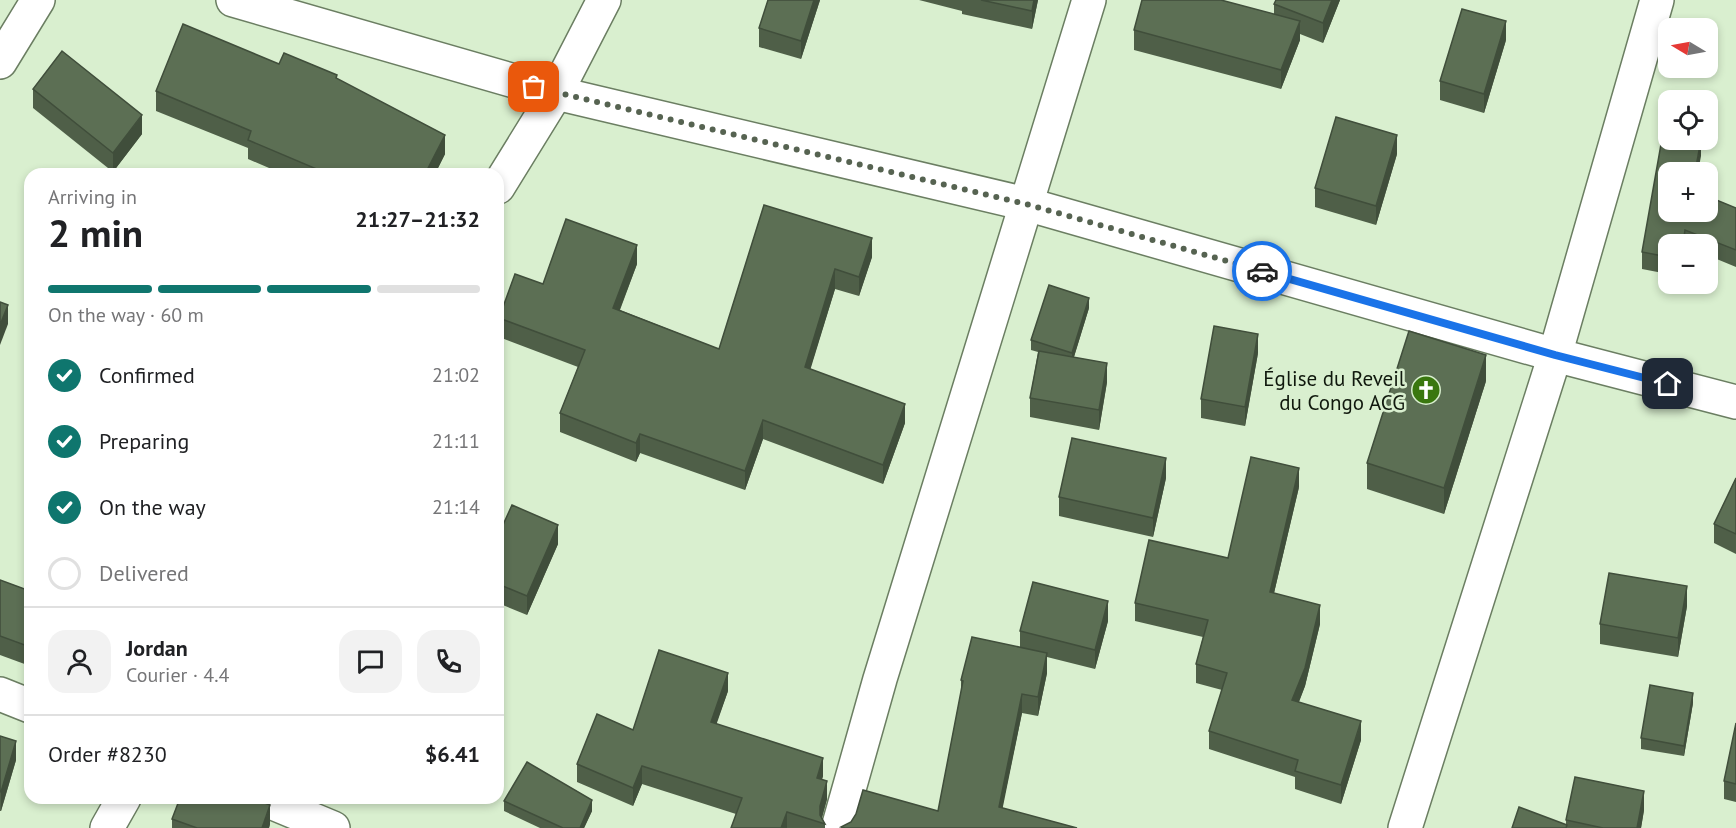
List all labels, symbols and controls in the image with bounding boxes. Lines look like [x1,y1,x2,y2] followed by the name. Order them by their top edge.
[1658,18,1718,78] north arrow
[1658,18,1718,294] map controls
[508,61,559,112] pin
[517,70,550,103] icon: bag
[1658,90,1718,150] button: locate
[1658,162,1718,222] button: +
[48,184,137,210] text: Arriving in
[355,205,480,233] text: 21:27–21:32
[48,207,143,258] text: 2 min
[1658,234,1718,294] button: −
[1232,241,1292,301] courier
[1246,255,1279,288] icon: car
[48,302,204,328] text: On the way · 60 m
[1642,358,1693,409] pin
[48,359,81,392] icon: check
[99,361,195,389] text: Confirmed
[432,362,480,388] text: 21:02
[1263,365,1405,416] place label: Église du Reveil du Congo ACG
[1651,367,1684,400] icon: home
[1410,374,1442,406] church icon: Église du Reveil du Congo ACG
[48,425,81,458] icon: check
[99,427,189,455] text: Preparing
[432,428,480,454] text: 21:11
[48,491,81,524] icon: check
[99,493,206,521] text: On the way
[432,494,480,520] text: 21:14
[99,559,189,587] text: Delivered
[48,630,111,693] button: person
[339,630,402,693] button: chat
[417,630,480,693] button: phone
[126,634,188,662] text: Jordan
[126,662,229,688] text: Courier · 4.4
[48,740,167,768] text: Order #8230
[425,740,480,768] text: $6.41

